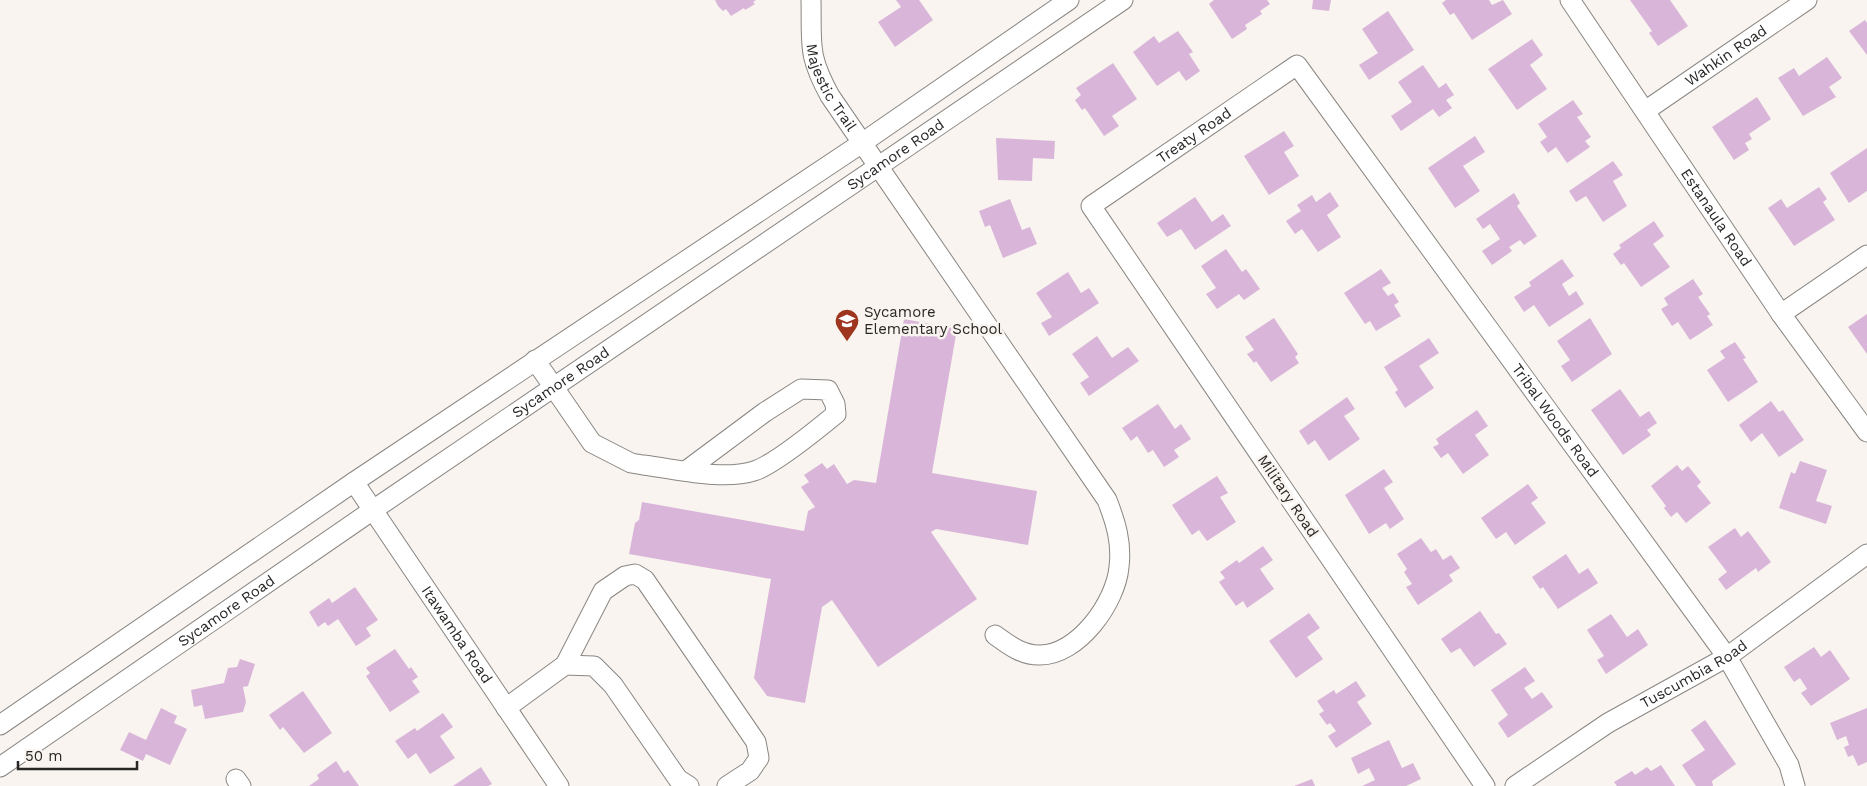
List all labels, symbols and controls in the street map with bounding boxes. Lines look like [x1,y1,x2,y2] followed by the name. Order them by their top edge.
[1681,21,1770,90] street label: Wahkin Road
[803,43,861,135] street label: Majestic Trail
[1153,104,1235,167] street label: Treaty Road
[844,115,948,194] street label: Sycamore Road
[1677,165,1755,270] street label: Estanaula Road
[864,303,1003,338] place label: Sycamore Elementary School
[834,308,860,342] school or university icon: Sycamore Elementary School
[509,343,613,422] street label: Sycamore Road
[1508,360,1602,481] street label: Tribal Woods Road
[1254,451,1322,541] street label: Military Road
[175,571,278,651] street label: Sycamore Road
[418,582,496,687] street label: Itawamba Road
[1637,636,1751,712] street label: Tuscumbia Road
[18,738,136,770] scale bar
[25,747,62,765] text: 50 m

